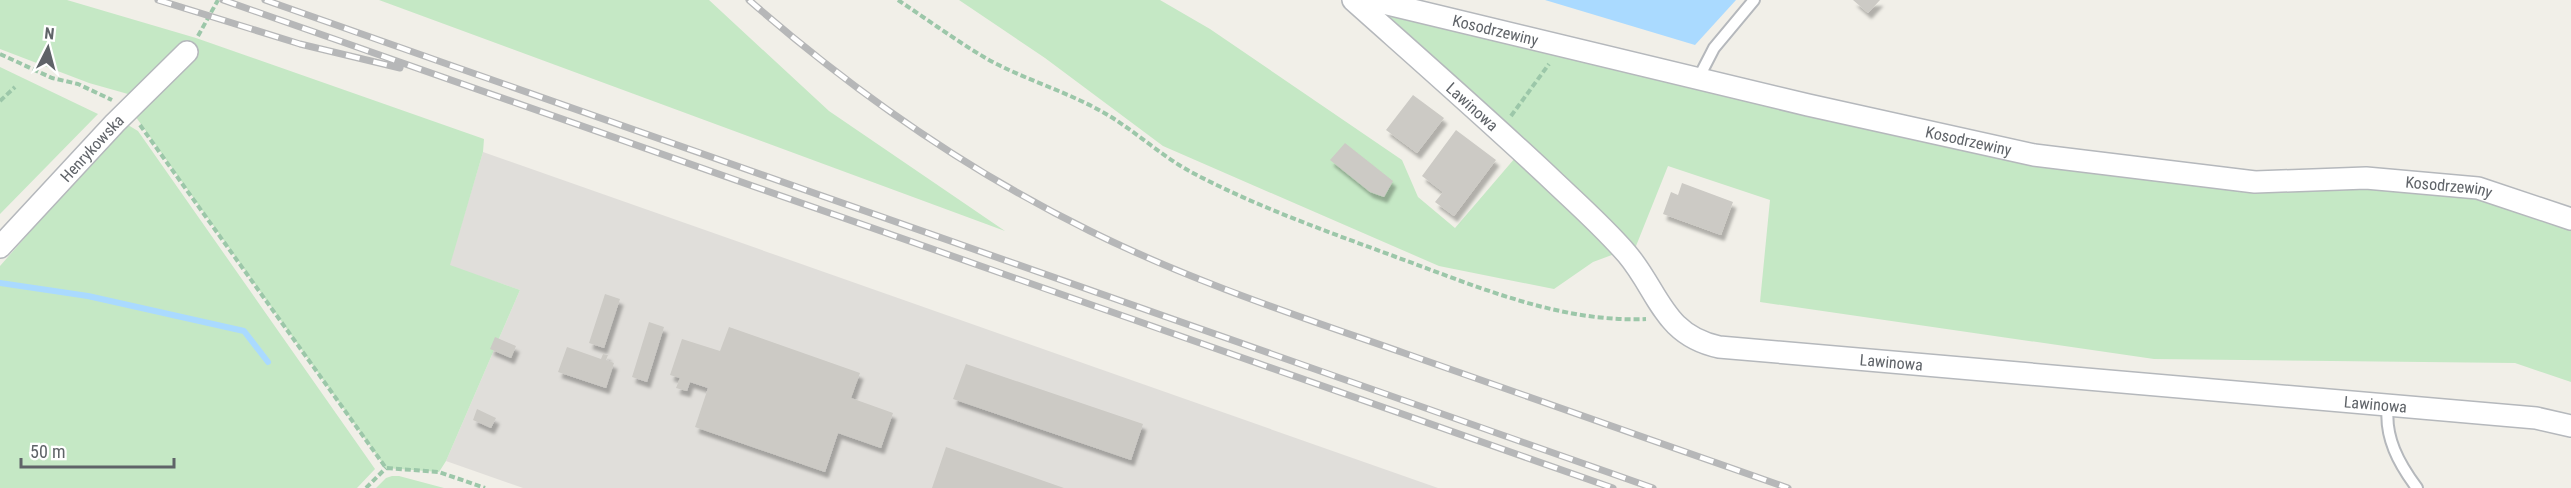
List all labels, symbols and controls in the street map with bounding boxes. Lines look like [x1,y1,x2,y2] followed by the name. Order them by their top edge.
[1451,11,1540,50] street label: Kosodrzewiny
[18,18,78,78] north arrow
[44,24,55,44] text: N
[1442,79,1502,135] street label: Lawinowa
[56,111,128,186] street label: Henrykowska
[1924,122,2014,160] street label: Kosodrzewiny
[2405,173,2495,202] street label: Kosodrzewiny
[1859,350,1924,375] street label: Lawinowa
[2343,392,2408,417] street label: Lawinowa
[21,431,174,469] scale bar
[30,441,65,462] text: 50 m

